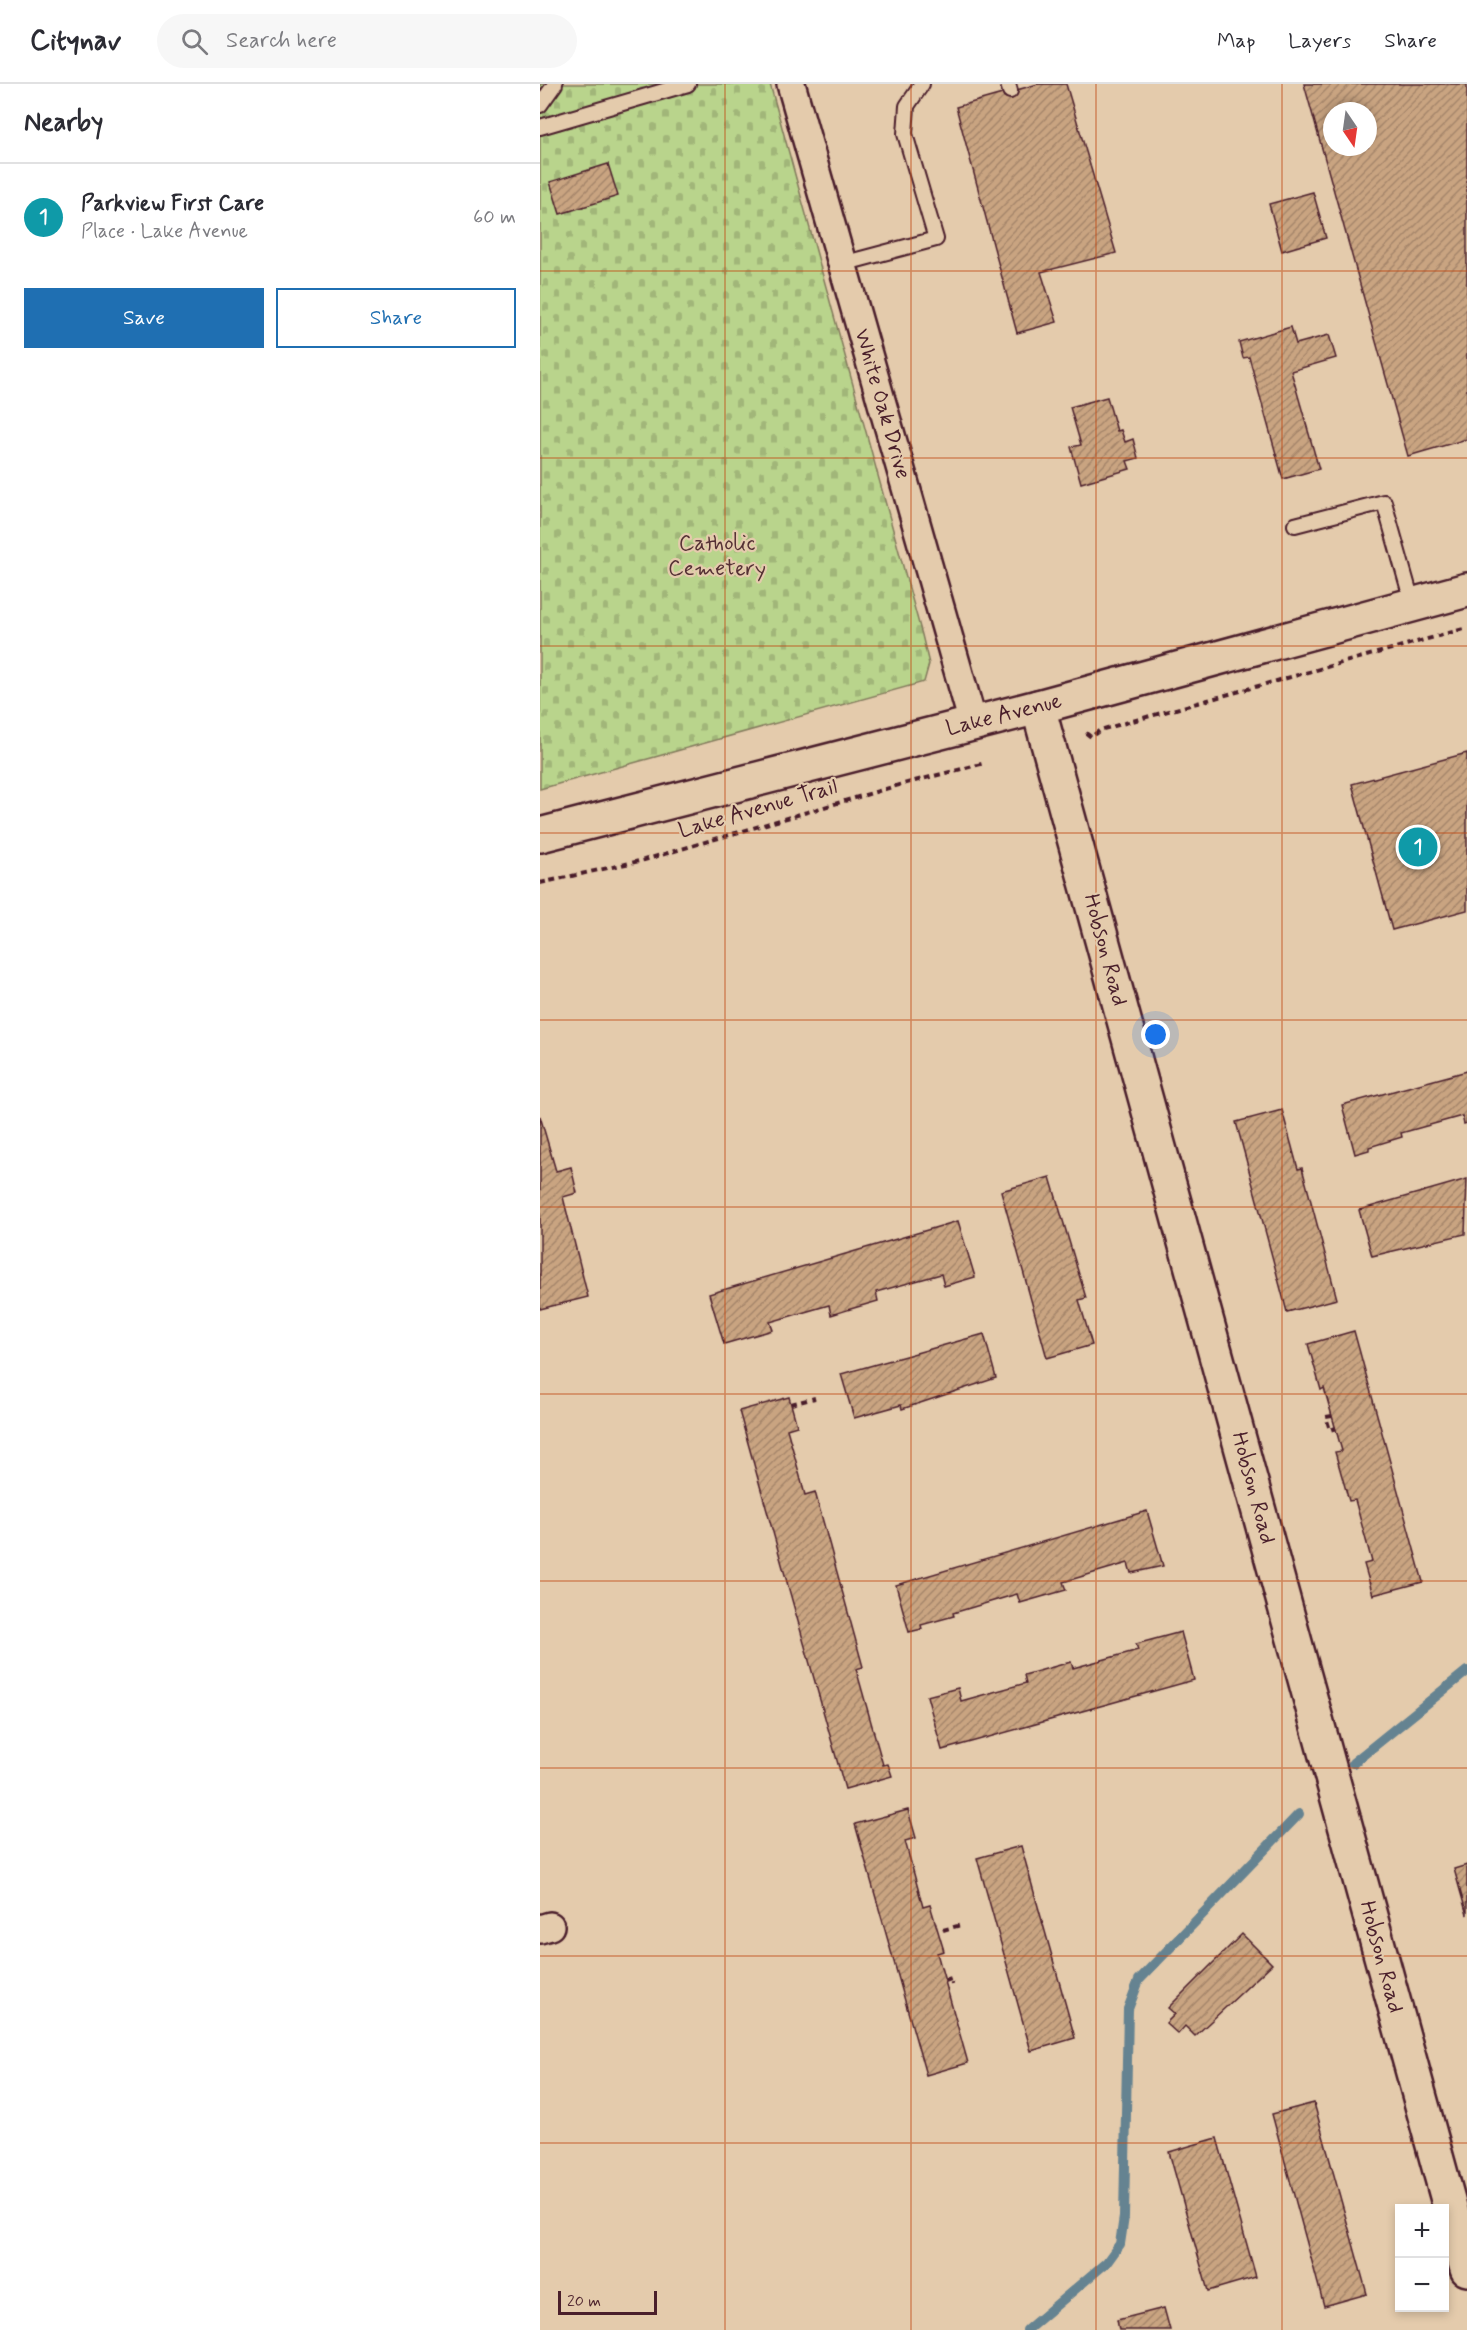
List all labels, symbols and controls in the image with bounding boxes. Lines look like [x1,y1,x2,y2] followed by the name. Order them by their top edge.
[157,14,577,68] search box
[30,23,121,60] text: Citynav
[178,25,211,58] icon: search
[226,27,337,55] text: Search here
[1217,27,1255,55] text: Map
[1288,27,1351,55] text: Layers
[1384,27,1437,55] text: Share
[1323,102,1377,156] north arrow
[24,106,103,140] text: Nearby
[81,190,264,218] text: Parkview First Care
[39,204,48,231] text: 1
[473,204,516,231] text: 60 m
[81,218,248,245] text: Place · Lake Avenue
[24,288,264,348] button: Save
[276,288,516,348] button: Share
[847,326,917,482] street label: White Oak Drive
[668,530,766,583] park label: Catholic Cemetery
[943,687,1065,743] street label: Lake Avenue
[675,773,841,845] street label: Lake Avenue Trail
[1398,824,1438,870] pin: 1
[1077,891,1133,1009] street label: Hobson Road
[1141,1020,1170,1049] your location
[1225,1429,1281,1547] street label: Hobson Road
[1353,1898,1409,2016] street label: Hobson Road
[1395,2204,1449,2312] map controls
[1395,2204,1449,2258] button: +
[1395,2258,1449,2312] button: −
[558,2288,657,2316] scale bar
[567,2291,601,2312] text: 20 m

